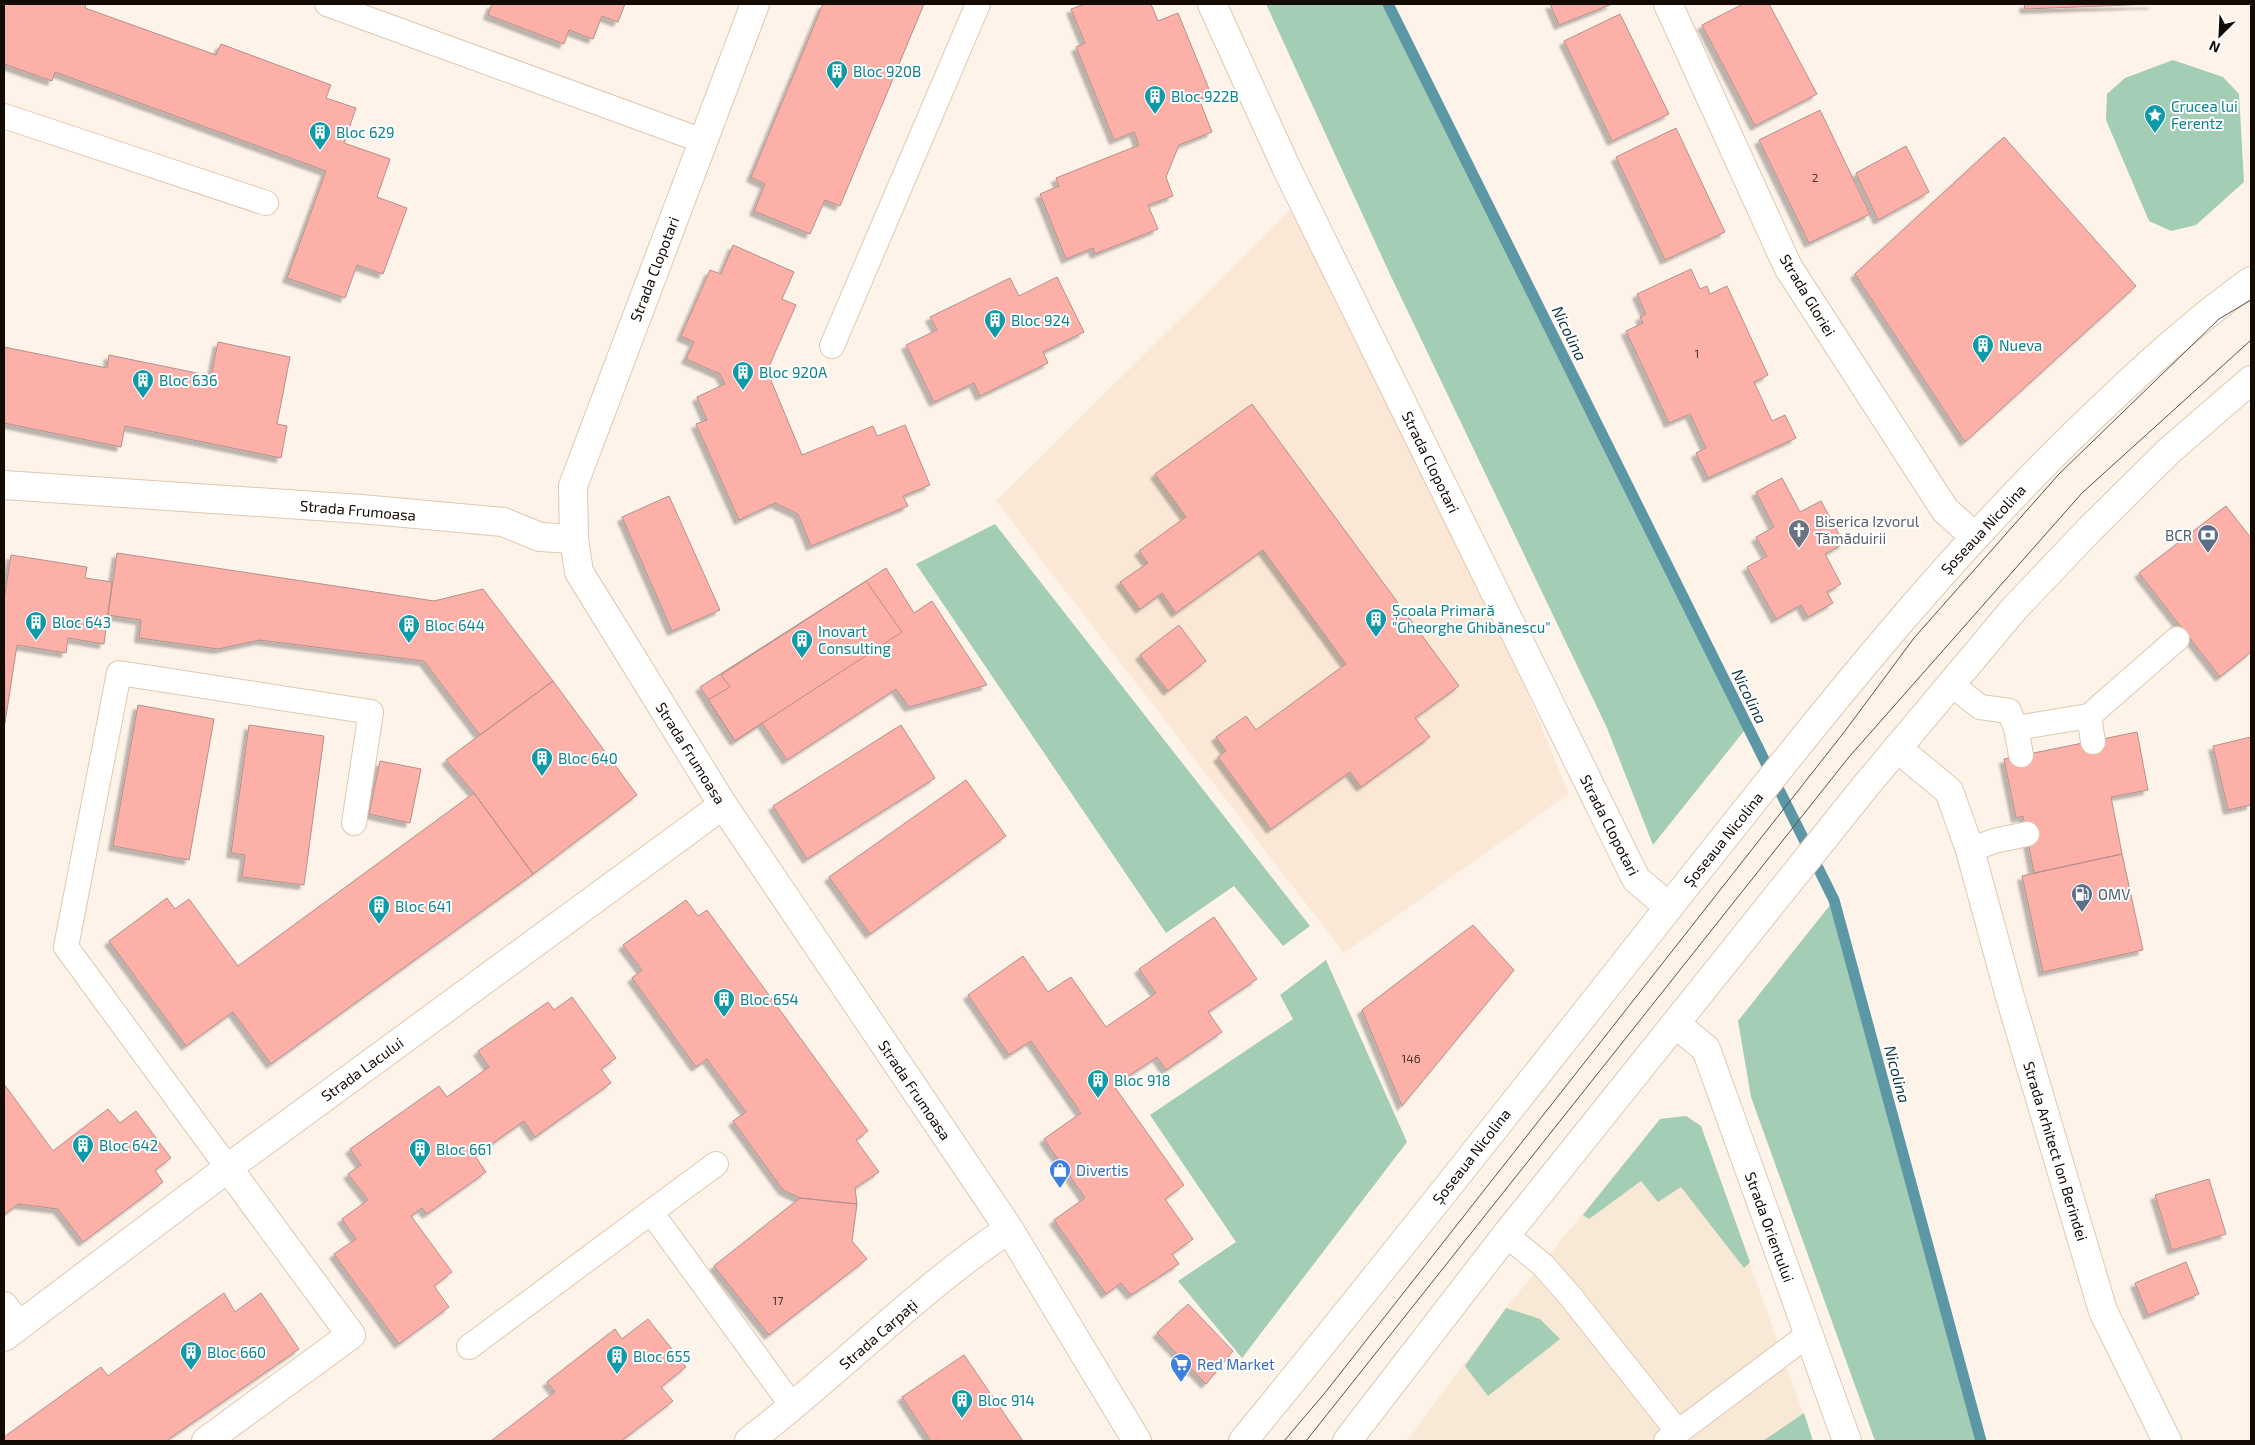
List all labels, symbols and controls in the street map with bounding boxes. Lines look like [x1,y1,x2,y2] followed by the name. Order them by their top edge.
[2195,10,2245,60] north arrow
[2206,38,2223,57] text: N
[825,59,849,90] building icon: Bloc 920B
[853,62,921,80] place label: Bloc 920B
[1143,84,1167,115] building icon: Bloc 922B
[1171,87,1239,105] place label: Bloc 922B
[2171,97,2238,132] place label: Crucea lui Ferentz
[2143,103,2167,134] place icon: Crucea lui Ferentz
[308,120,332,151] building icon: Bloc 629
[336,123,395,141] place label: Bloc 629
[1812,170,1819,184] house number: 2
[626,214,682,324] street label: Strada Clopotari
[1776,251,1840,339] street label: Strada Gloriei
[1549,302,1591,364] water label: Nicolina
[983,308,1007,339] building icon: Bloc 924
[1011,311,1070,329] place label: Bloc 924
[1971,333,1995,364] building icon: Nueva
[1999,336,2042,354] place label: Nueva
[1695,346,1699,360] house number: 1
[731,360,755,391] building icon: Bloc 920A
[759,363,828,381] place label: Bloc 920A
[131,368,155,399] building icon: Bloc 636
[159,371,217,389] place label: Bloc 636
[1399,408,1463,516] street label: Strada Clopotari
[1937,480,2031,579] street label: Șoseaua Nicolina
[299,496,417,524] street label: Strada Frumoasa
[1815,512,1920,547] place label: Biserica Izvorul Tămăduirii
[1787,518,1811,549] church icon: Biserica Izvorul Tămăduirii
[2196,523,2220,554] bank icon: BCR
[2165,526,2192,544] place label: BCR
[1392,601,1551,636] place label: Școala Primară "Gheorghe Ghibănescu"
[1364,607,1388,638] building icon: Școala Primară "Gheorghe Ghibănescu"
[24,610,48,641] building icon: Bloc 643
[52,613,111,631] place label: Bloc 643
[397,613,421,644] building icon: Bloc 644
[425,616,485,634] place label: Bloc 644
[818,622,891,657] place label: Inovart Consulting
[790,628,814,659] building icon: Inovart Consulting
[1729,665,1771,727] water label: Nicolina
[652,699,730,807] street label: Strada Frumoasa
[530,746,554,777] building icon: Bloc 640
[558,749,618,767] place label: Bloc 640
[1577,772,1643,878] street label: Strada Clopotari
[1679,788,1768,891] street label: Șoseaua Nicolina
[2070,882,2094,913] fuel station icon: OMV
[2098,885,2130,903] place label: OMV
[367,894,391,925] building icon: Bloc 641
[395,897,452,915] place label: Bloc 641
[712,987,736,1018] building icon: Bloc 654
[740,990,799,1008] place label: Bloc 654
[317,1033,407,1105] street label: Strada Lacului
[875,1037,955,1143] street label: Strada Frumoasa
[1881,1043,1915,1105] water label: Nicolina
[1401,1051,1421,1065] house number: 146
[2020,1059,2092,1243] street label: Strada Arhitect Ion Berindei
[1086,1068,1110,1099] building icon: Bloc 918
[1114,1071,1171,1089] place label: Bloc 918
[1428,1105,1515,1209] street label: Șoseaua Nicolina
[71,1133,95,1164] building icon: Bloc 642
[99,1136,158,1154] place label: Bloc 642
[408,1137,432,1168] building icon: Bloc 661
[436,1140,492,1158] place label: Bloc 661
[1048,1158,1072,1189] shop icon: Divertis
[1076,1161,1129,1179] place label: Divertis
[1742,1169,1798,1285] street label: Strada Orientului
[773,1293,783,1307] house number: 17
[835,1295,922,1374] street label: Strada Carpați
[179,1340,203,1371] building icon: Bloc 660
[207,1343,266,1361] place label: Bloc 660
[605,1344,629,1375] building icon: Bloc 655
[633,1347,691,1365] place label: Bloc 655
[1169,1352,1193,1383] supermarket icon: Red Market
[1197,1355,1275,1373] place label: Red Market
[950,1388,974,1419] building icon: Bloc 914
[978,1391,1035,1409] place label: Bloc 914

